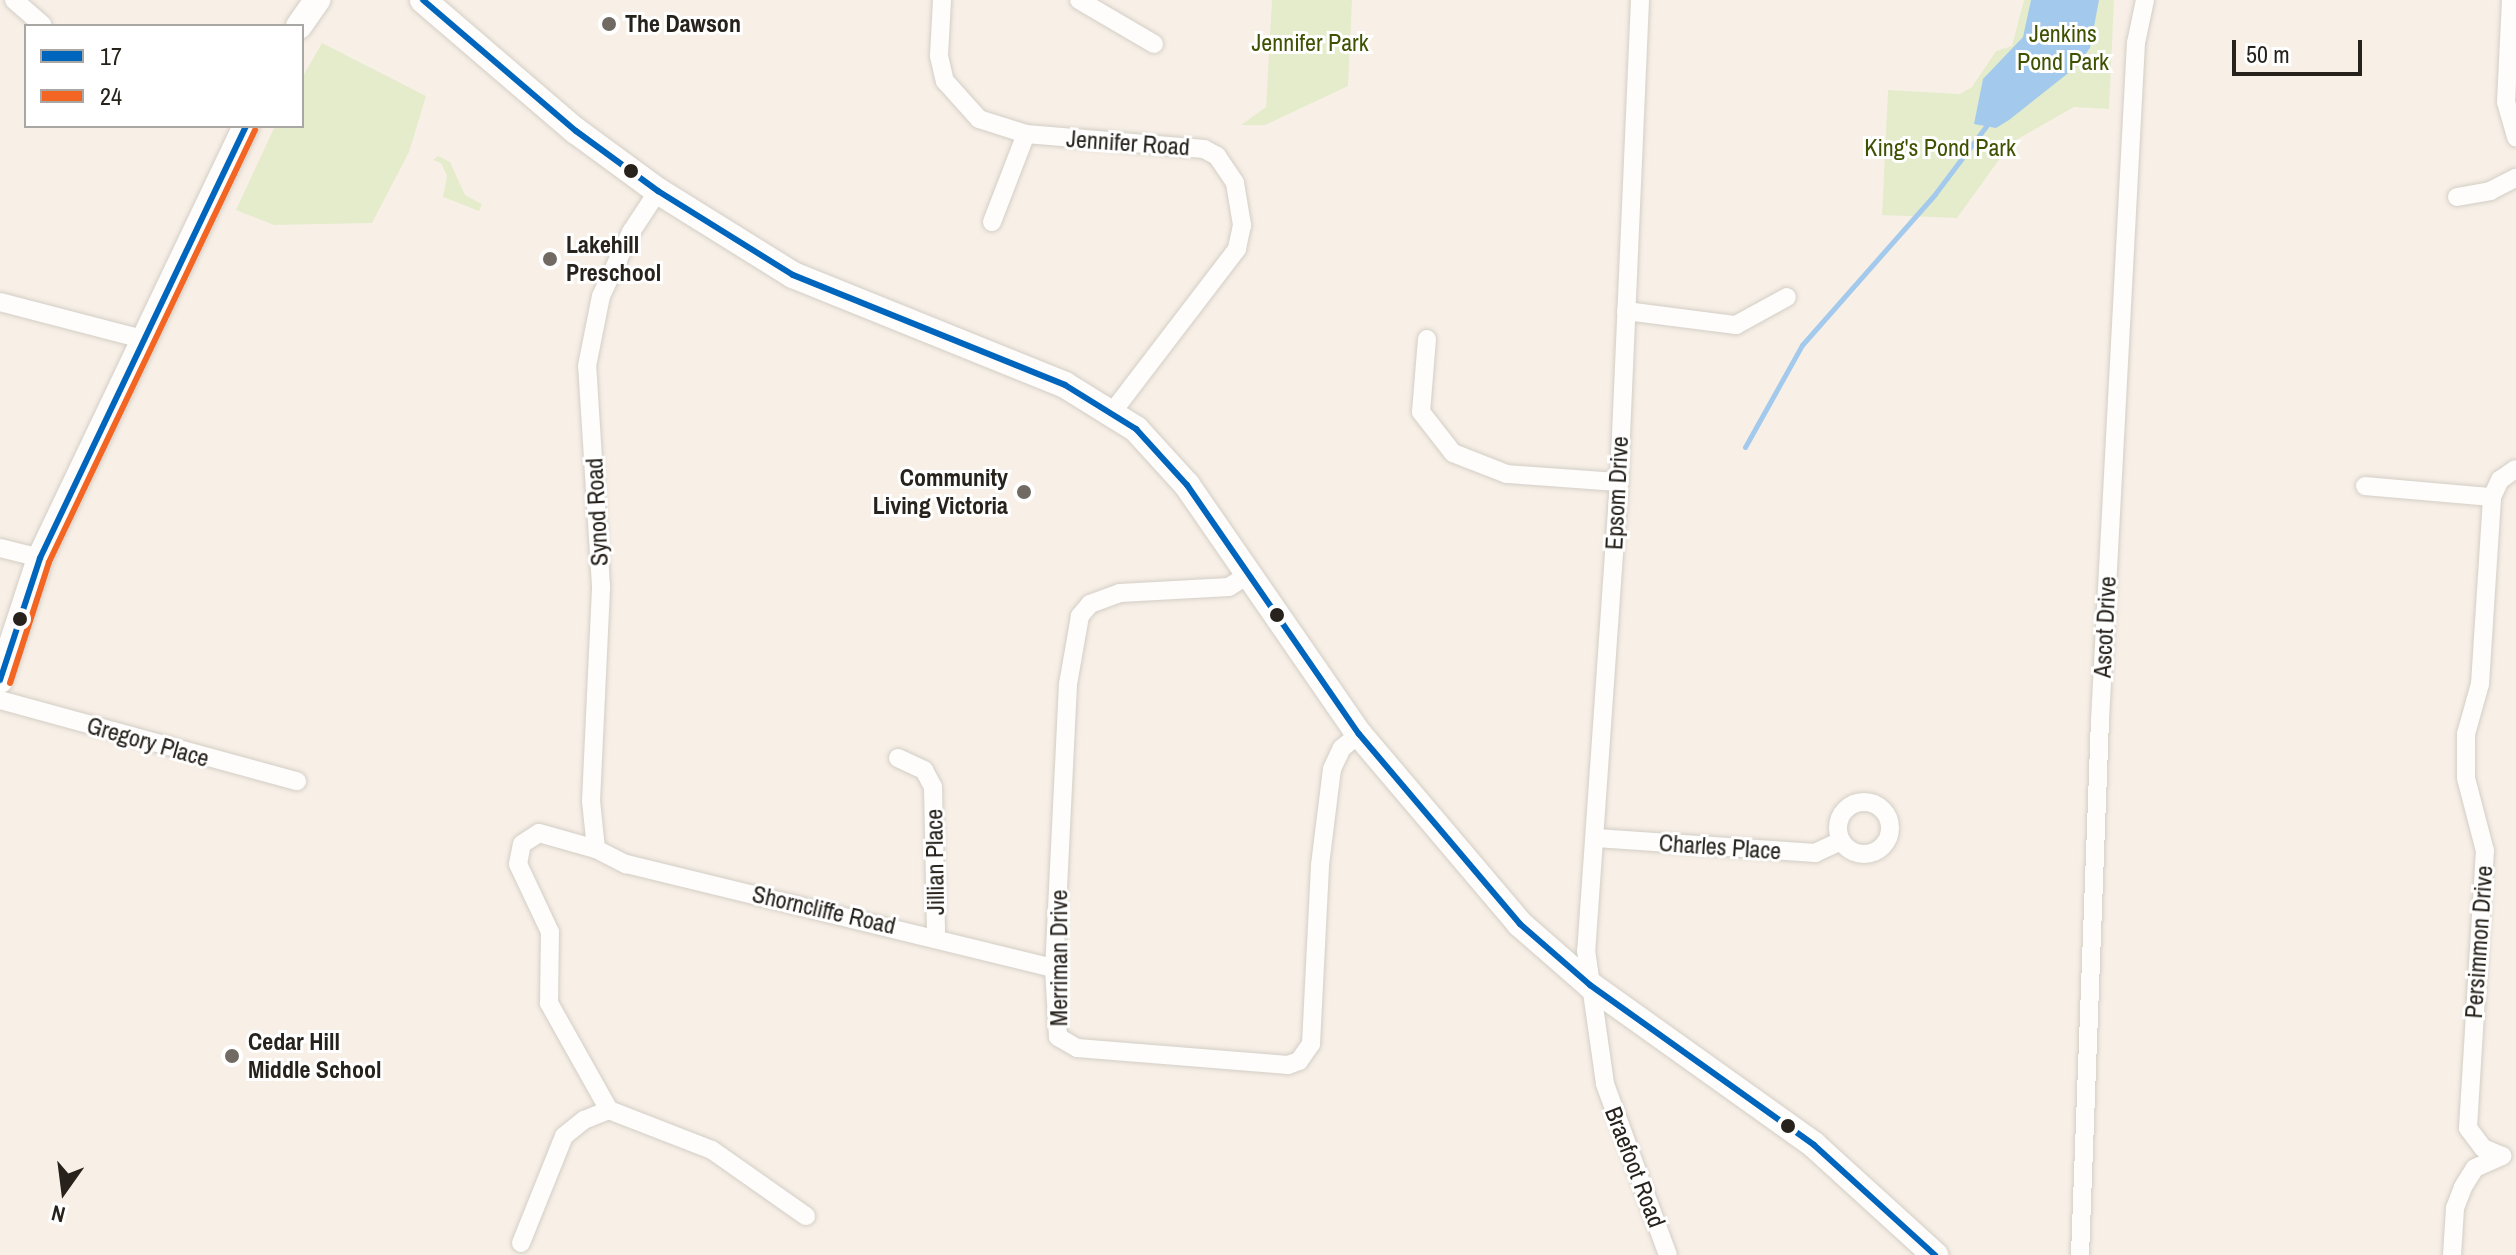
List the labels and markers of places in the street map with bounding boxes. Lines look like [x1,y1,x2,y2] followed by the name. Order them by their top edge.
[625,10,741,38] place label: The Dawson
[600,15,618,33] marker: The Dawson
[623,163,639,179] unlabelled marker
[566,231,661,287] place label: Lakehill Preschool
[541,250,559,268] marker: Lakehill Preschool
[873,464,1008,520] place label: Community Living Victoria
[1015,483,1033,501] marker: Community Living Victoria
[1269,607,1285,623] unlabelled marker
[12,611,28,627] unlabelled marker
[248,1028,381,1084] place label: Cedar Hill Middle School
[223,1047,241,1065] marker: Cedar Hill Middle School
[1780,1118,1796,1134] unlabelled marker

